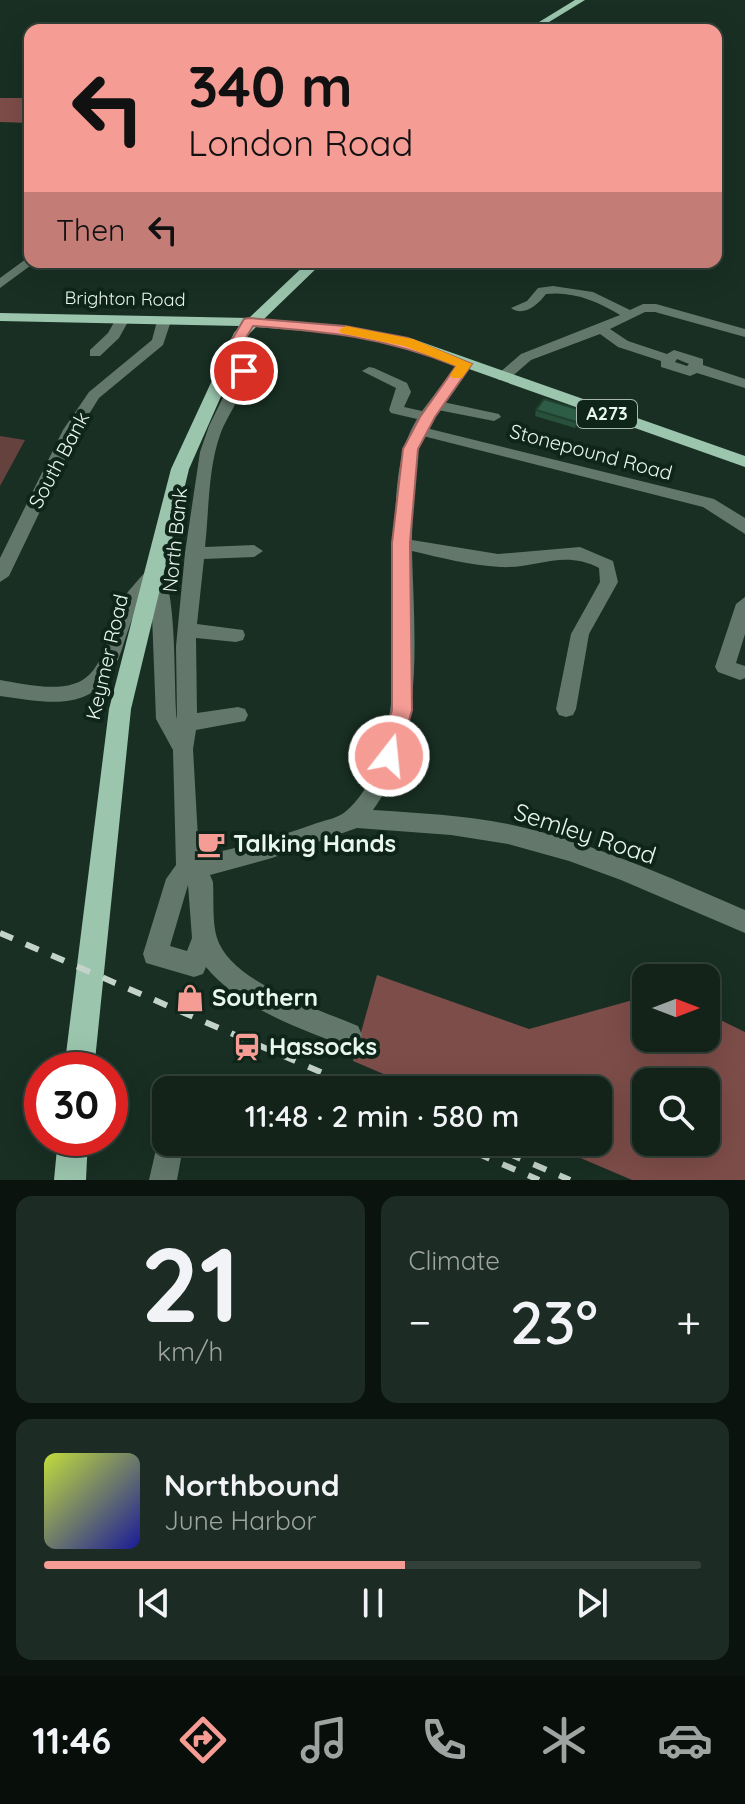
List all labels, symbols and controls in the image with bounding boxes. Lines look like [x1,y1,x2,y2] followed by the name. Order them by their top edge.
[188,51,353,121] text: 340 m
[56,56,160,160] icon: left
[188,120,413,165] text: London Road
[141,208,185,252] icon: left
[56,211,125,249] text: Then
[64,286,186,311] street label: Brighton Road
[210,337,278,405] pin
[222,349,266,393] icon: arrive
[577,400,637,428] road number: A273
[23,407,94,512] street label: South Bank
[507,418,675,485] street label: Stonepound Road
[157,486,192,594] street label: North Bank
[80,592,133,722] street label: Keymer Road
[347,714,431,798] position arrow
[511,796,660,870] street label: Semley Road
[233,828,396,858] place label: Talking Hands
[196,829,226,859] cafe icon: Talking Hands
[632,964,720,1052] north arrow
[632,964,720,1156] map controls
[212,982,318,1012] place label: Southern
[175,983,205,1013] shop icon: Southern
[269,1031,377,1061] place label: Hassocks
[232,1032,262,1062] station icon: Hassocks
[24,1052,128,1156] speed limit sign: 30
[632,1068,720,1156] button: search
[245,1097,519,1135] text: 11:48 · 2 min · 580 m
[140,1218,240,1348] text: 21
[409,1244,500,1277] text: Climate
[510,1284,598,1359] text: 23°
[409,1294,431,1349] text: −
[676,1294,701,1349] text: +
[157,1335,223,1368] text: km/h
[164,1466,340,1504] text: Northbound
[164,1504,316,1537] text: June Harbor
[132,1581,176,1625] icon: previous
[351,1581,395,1625] icon: pause
[570,1581,614,1625] icon: next
[175,1712,231,1768] icon: directions
[296,1712,352,1768] icon: music
[416,1712,472,1768] icon: phone
[536,1712,592,1768] icon: climate
[657,1712,713,1768] icon: car
[32,1718,111,1763] text: 11:46

